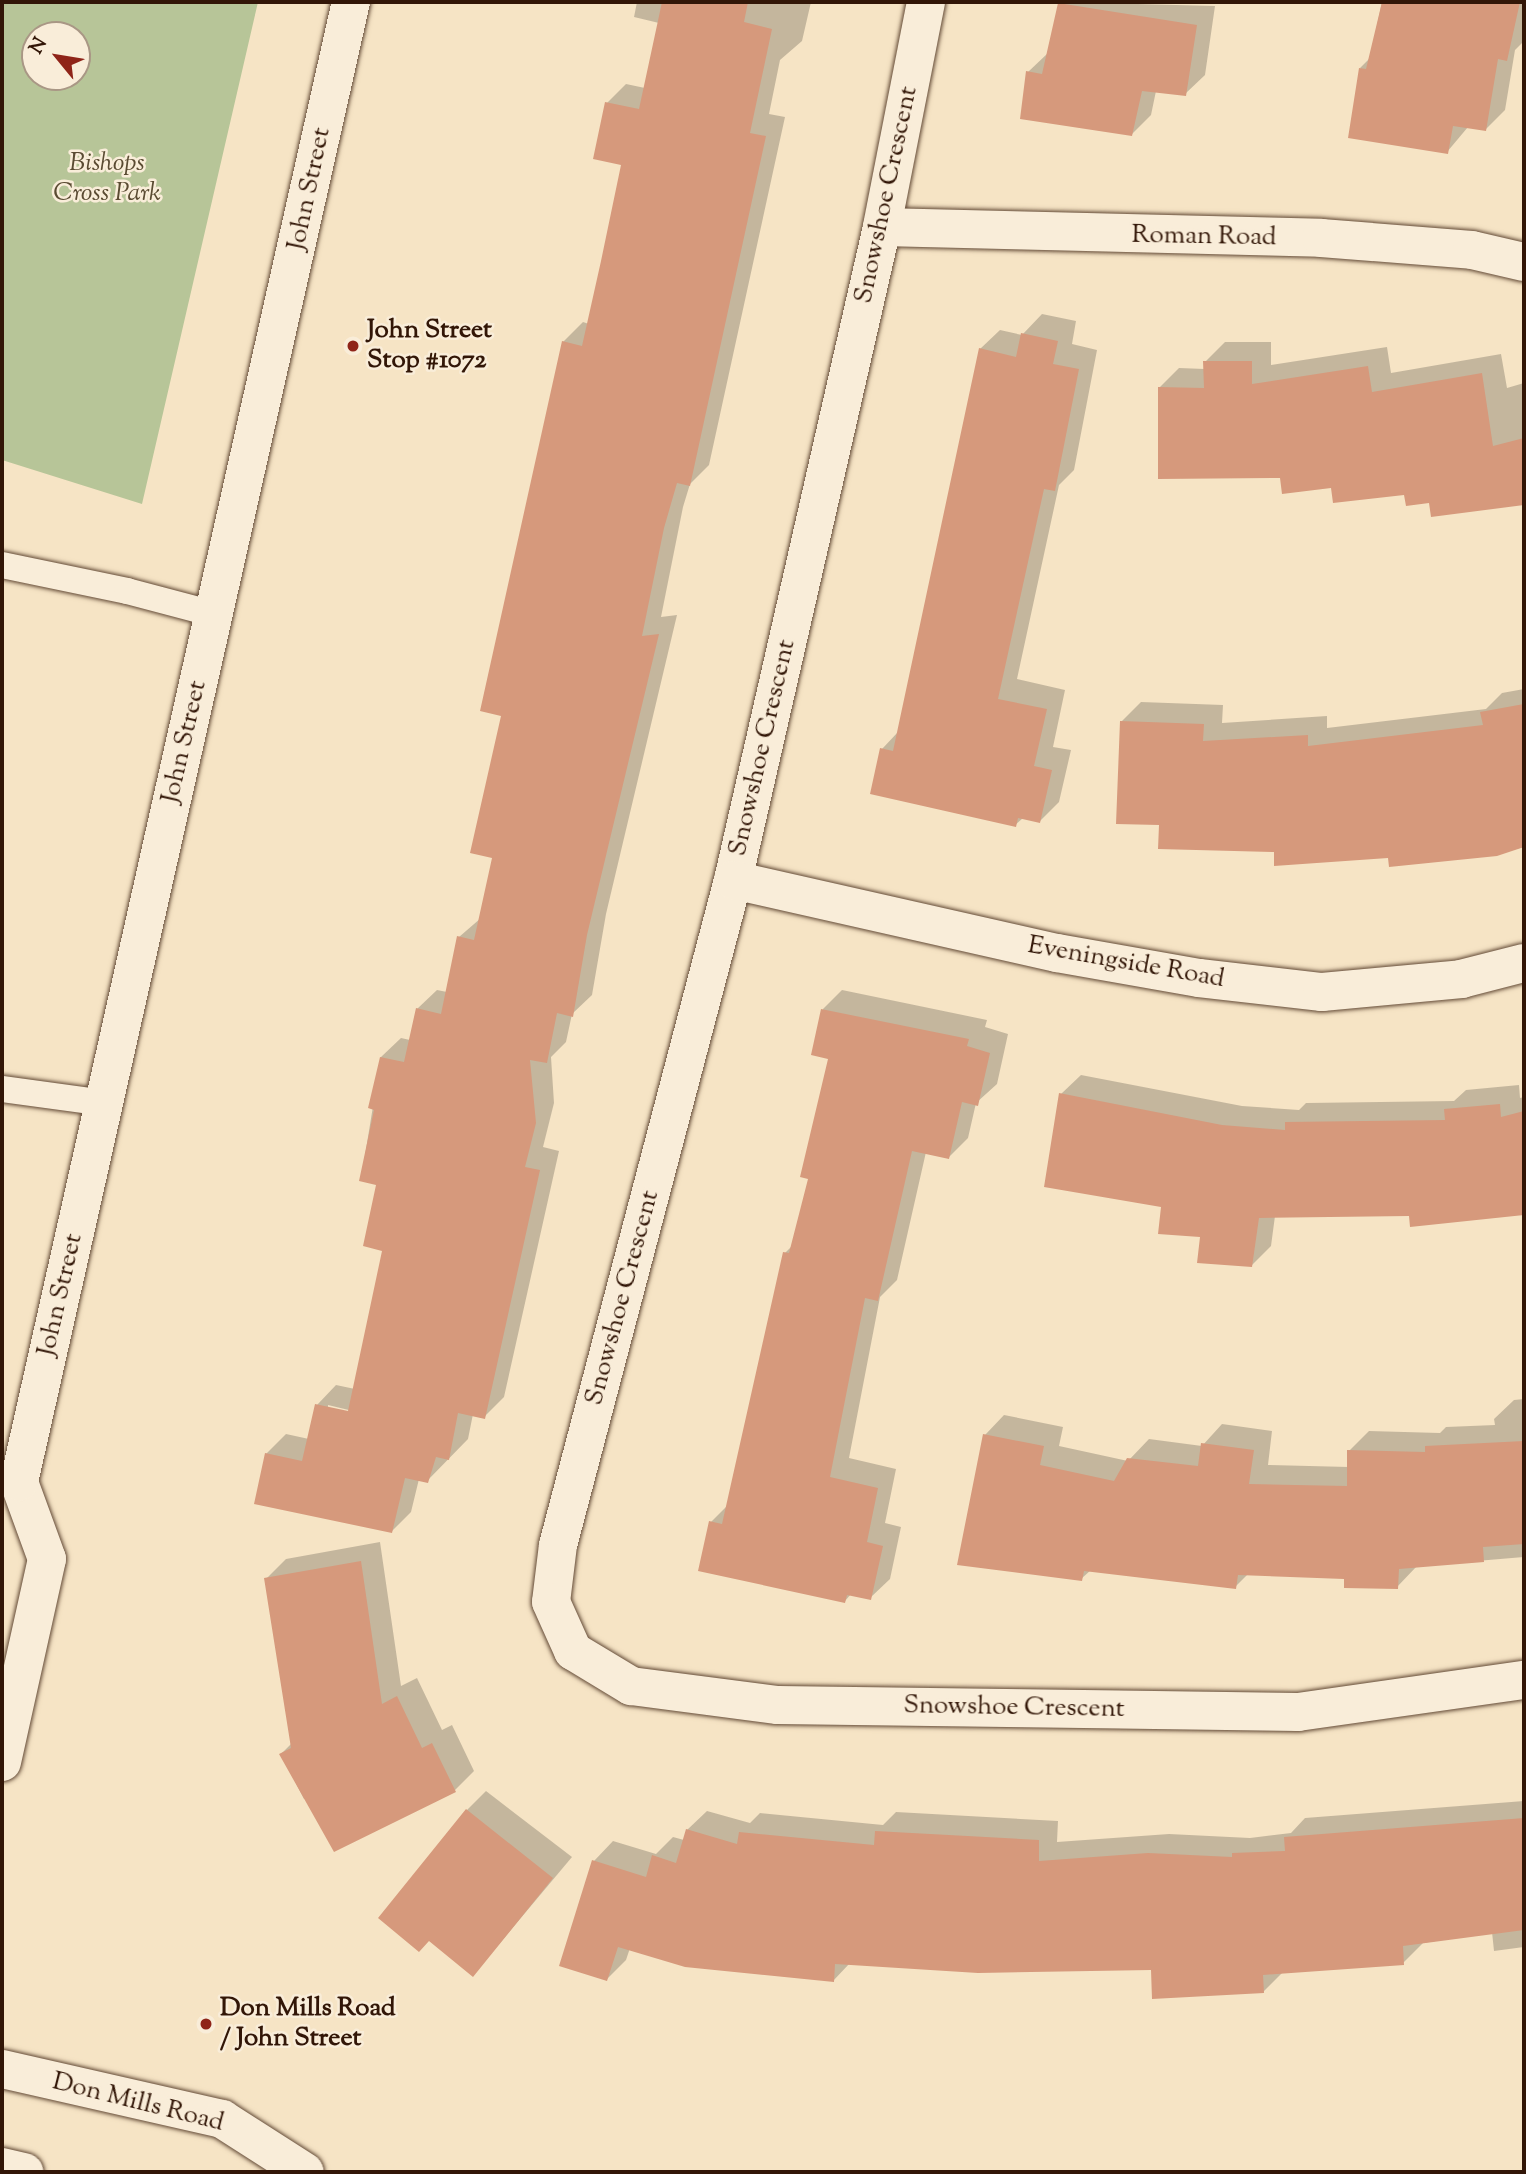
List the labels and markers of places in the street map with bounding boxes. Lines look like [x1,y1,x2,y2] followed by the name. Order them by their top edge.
[367,315,492,376] place label: John Street Stop #1072
[345,338,361,354] marker: John Street Stop #1072
[220,1993,396,2054] place label: Don Mills Road / John Street
[198,2016,214,2032] marker: Don Mills Road / John Street

